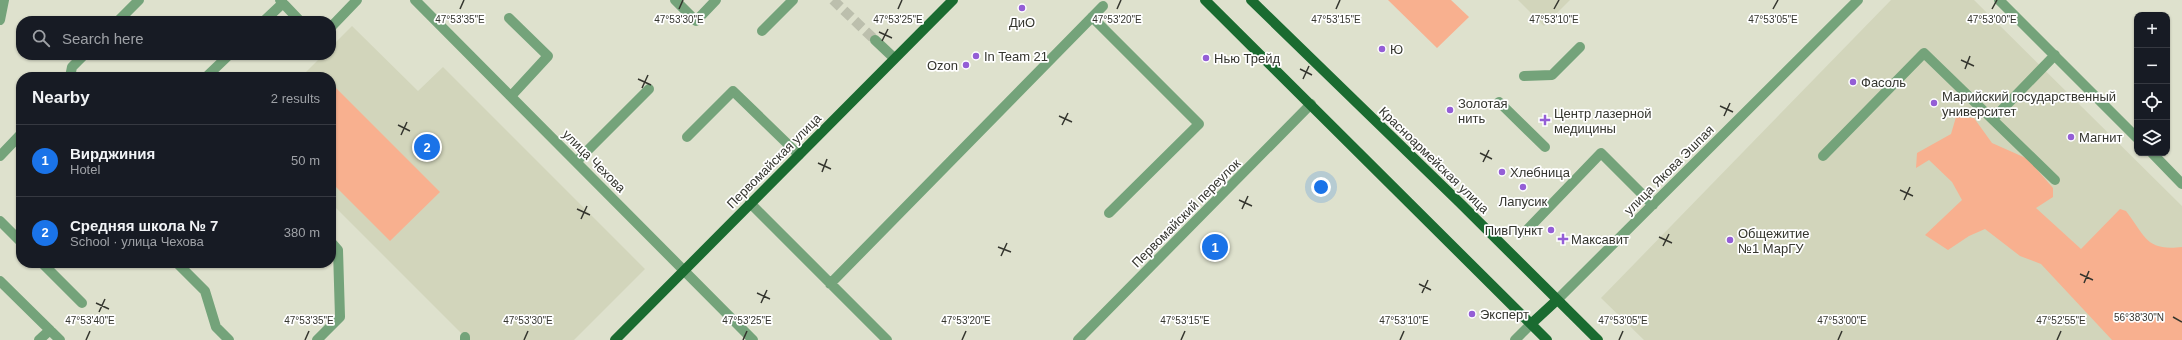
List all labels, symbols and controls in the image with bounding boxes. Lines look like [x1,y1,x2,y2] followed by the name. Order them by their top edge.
[1017,3,1027,13] marker: ДиО
[2134,12,2170,156] map controls
[2134,12,2170,48] button: +
[435,14,485,25] text: 47°53'35"E
[654,14,704,25] text: 47°53'30"E
[873,14,923,25] text: 47°53'25"E
[1092,14,1142,25] text: 47°53'20"E
[1311,14,1361,25] text: 47°53'15"E
[1529,14,1579,25] text: 47°53'10"E
[1748,14,1798,25] text: 47°53'05"E
[1967,14,2017,25] text: 47°53'00"E
[1009,15,1035,30] place label: ДиО
[16,16,336,60] search box
[30,27,52,49] icon: search
[62,30,144,47] text: Search here
[1390,42,1403,57] place label: Ю
[1377,44,1387,54] marker: Ю
[2134,48,2170,84] button: −
[984,49,1048,64] place label: In Team 21
[971,51,981,61] marker: In Team 21
[1214,51,1280,66] place label: Нью Трейд
[1201,53,1211,63] marker: Нью Трейд
[927,58,958,73] place label: Ozon
[961,60,971,70] marker: Ozon
[1861,75,1906,90] place label: Фасоль
[1848,77,1858,87] marker: Фасоль
[2134,84,2170,120] button: locate
[32,88,90,107] text: Nearby
[1942,89,2116,119] place label: Марийский государственный университет
[271,91,320,106] text: 2 results
[1458,96,1508,126] place label: Золотая нить
[1929,98,1939,108] marker: Марийский государственный университет
[1376,104,1493,217] street label: Красноармейская улица
[1445,105,1455,115] marker: Золотая нить
[1554,106,1651,136] place label: Центр лазерной медицины
[724,110,825,211] street label: Первомайская улица
[1539,114,1551,126] marker: Центр лазерной медицины
[2134,120,2170,156] button: layers
[1621,122,1717,218] street label: улица Якова Эшпая
[560,127,629,196] street label: улица Чехова
[2079,130,2122,145] place label: Магнит
[414,132,440,162] pin: 2
[2066,132,2076,142] marker: Магнит
[70,145,155,162] text: Вирджиния
[41,153,49,168] text: 1
[291,153,320,168] text: 50 m
[1129,156,1243,270] street label: Первомайский переулок
[70,162,100,177] text: Hotel
[1510,165,1571,180] place label: Хлебница
[1497,167,1507,177] marker: Хлебница
[1311,177,1331,197] your location
[1518,182,1528,192] marker: Лапусик
[1499,194,1548,209] place label: Лапусик
[70,217,218,234] text: Средняя школа № 7
[1485,223,1543,238] place label: ПивПункт
[41,225,49,240] text: 2
[284,225,320,240] text: 380 m
[1546,225,1556,235] marker: ПивПункт
[1738,226,1810,256] place label: Общежитие №1 МарГУ
[1202,232,1228,262] pin: 1
[1571,232,1629,247] place label: Максавит
[70,234,204,249] text: School · улица Чехова
[1558,234,1568,244] marker: Максавит
[1725,235,1735,245] marker: Общежитие №1 МарГУ
[1480,307,1529,322] place label: Эксперт
[1467,309,1477,319] marker: Эксперт
[2114,312,2164,323] text: 56°38'30"N
[65,315,115,326] text: 47°53'40"E
[284,315,334,326] text: 47°53'35"E
[503,315,553,326] text: 47°53'30"E
[722,315,772,326] text: 47°53'25"E
[941,315,991,326] text: 47°53'20"E
[1160,315,1210,326] text: 47°53'15"E
[1379,315,1429,326] text: 47°53'10"E
[1598,315,1648,326] text: 47°53'05"E
[1817,315,1867,326] text: 47°53'00"E
[2036,315,2086,326] text: 47°52'55"E

